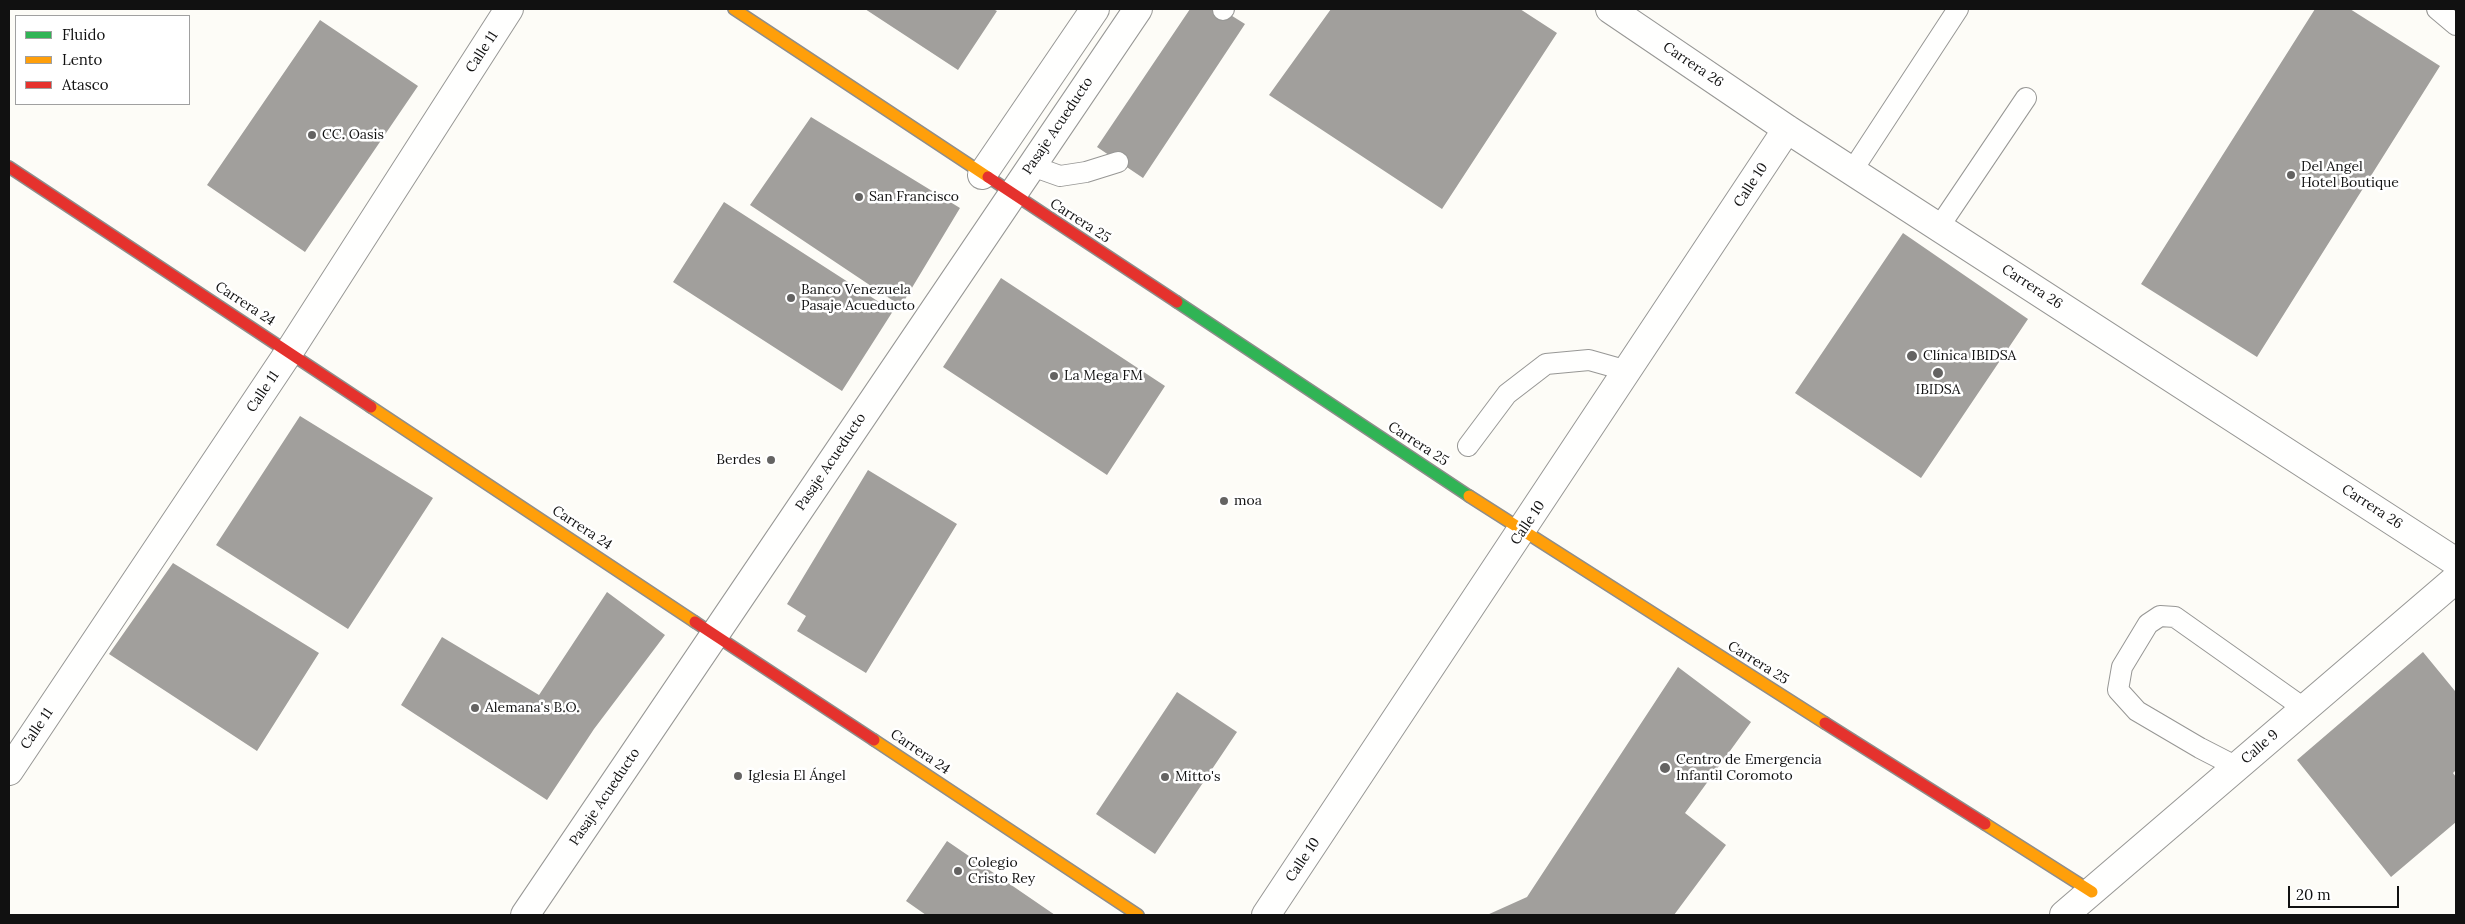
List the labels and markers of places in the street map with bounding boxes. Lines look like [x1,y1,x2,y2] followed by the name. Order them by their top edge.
[322,127,384,143] place label: CC. Oasis
[306,129,318,141] marker: CC. Oasis
[2301,159,2399,192] place label: Del Angel Hotel Boutique
[2285,169,2297,181] marker: Del Angel Hotel Boutique
[869,189,959,205] place label: San Francisco
[853,191,865,203] marker: San Francisco
[801,282,915,314] place label: Banco Venezuela Pasaje Acueducto
[785,292,797,304] marker: Banco Venezuela Pasaje Acueducto
[1923,348,2016,364] place label: Clínica IBIDSA
[1905,349,1919,363] marker: Clínica IBIDSA
[1931,366,1945,380] marker: IBIDSA
[1064,368,1143,384] place label: La Mega FM
[1048,370,1060,382] marker: La Mega FM
[1915,382,1961,398] place label: IBIDSA
[716,452,761,468] place label: Berdes
[765,454,777,466] marker: Berdes
[1234,493,1262,509] place label: moa
[1218,495,1230,507] marker: moa
[485,700,580,716] place label: Alemana's B.O.
[469,702,481,714] marker: Alemana's B.O.
[1676,752,1822,784] place label: Centro de Emergencia Infantil Coromoto
[1658,761,1672,775] marker: Centro de Emergencia Infantil Coromoto
[748,768,846,784] place label: Iglesia El Ángel
[1175,769,1220,785] place label: Mitto's
[732,770,744,782] marker: Iglesia El Ángel
[1159,771,1171,783] marker: Mitto's
[968,855,1035,888] place label: Colegio Cristo Rey
[952,865,964,877] marker: Colegio Cristo Rey

